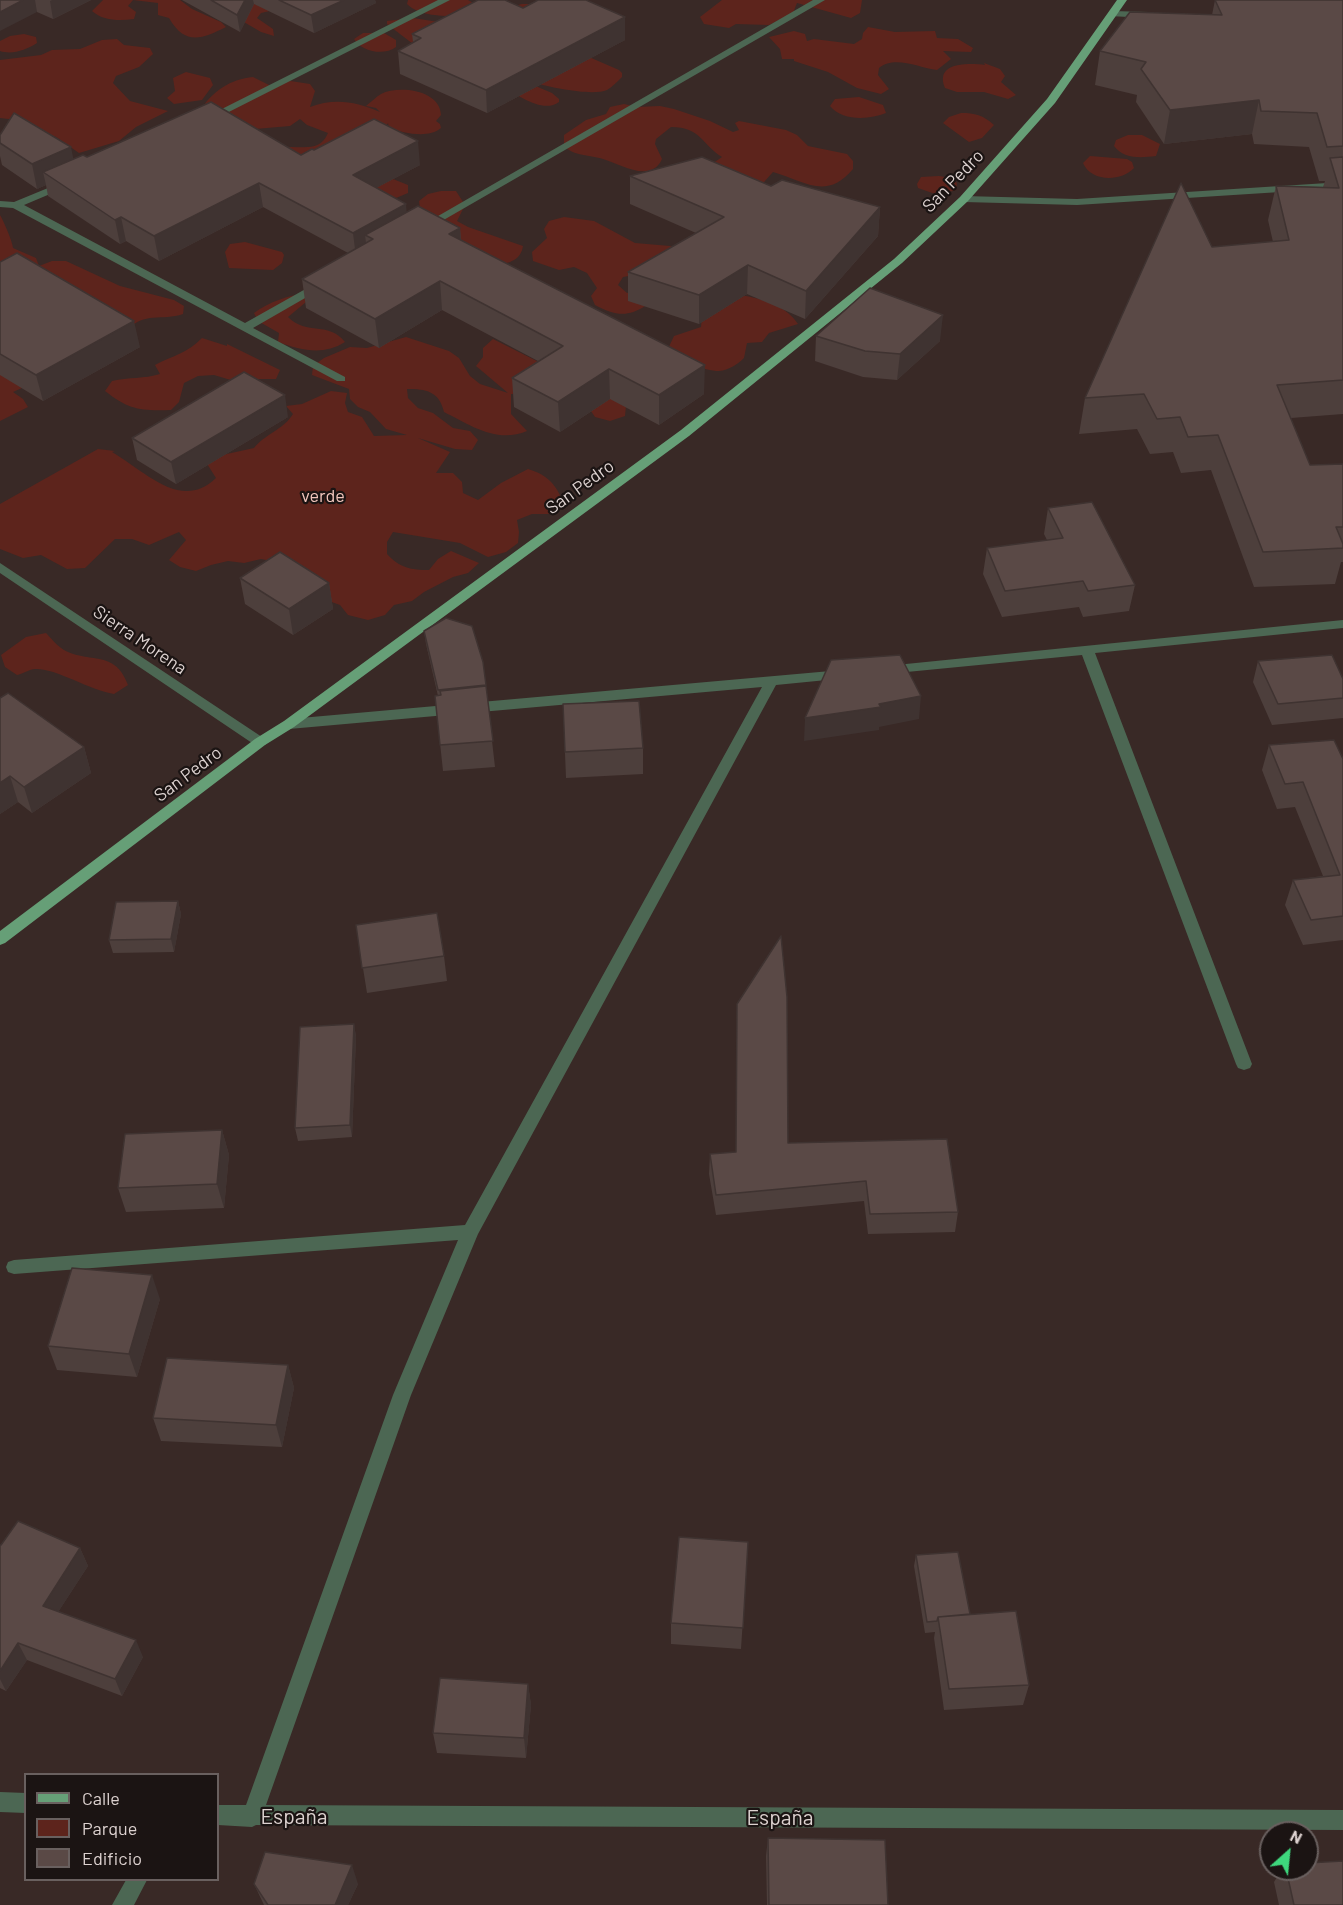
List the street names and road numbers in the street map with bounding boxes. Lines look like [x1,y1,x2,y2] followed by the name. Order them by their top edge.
[918,145,988,217] street label: San Pedro
[542,455,618,519] street label: San Pedro
[89,601,191,679] street label: Sierra Morena
[150,742,226,806] street label: San Pedro
[260,1804,328,1830] street label: España
[746,1805,814,1831] street label: España

